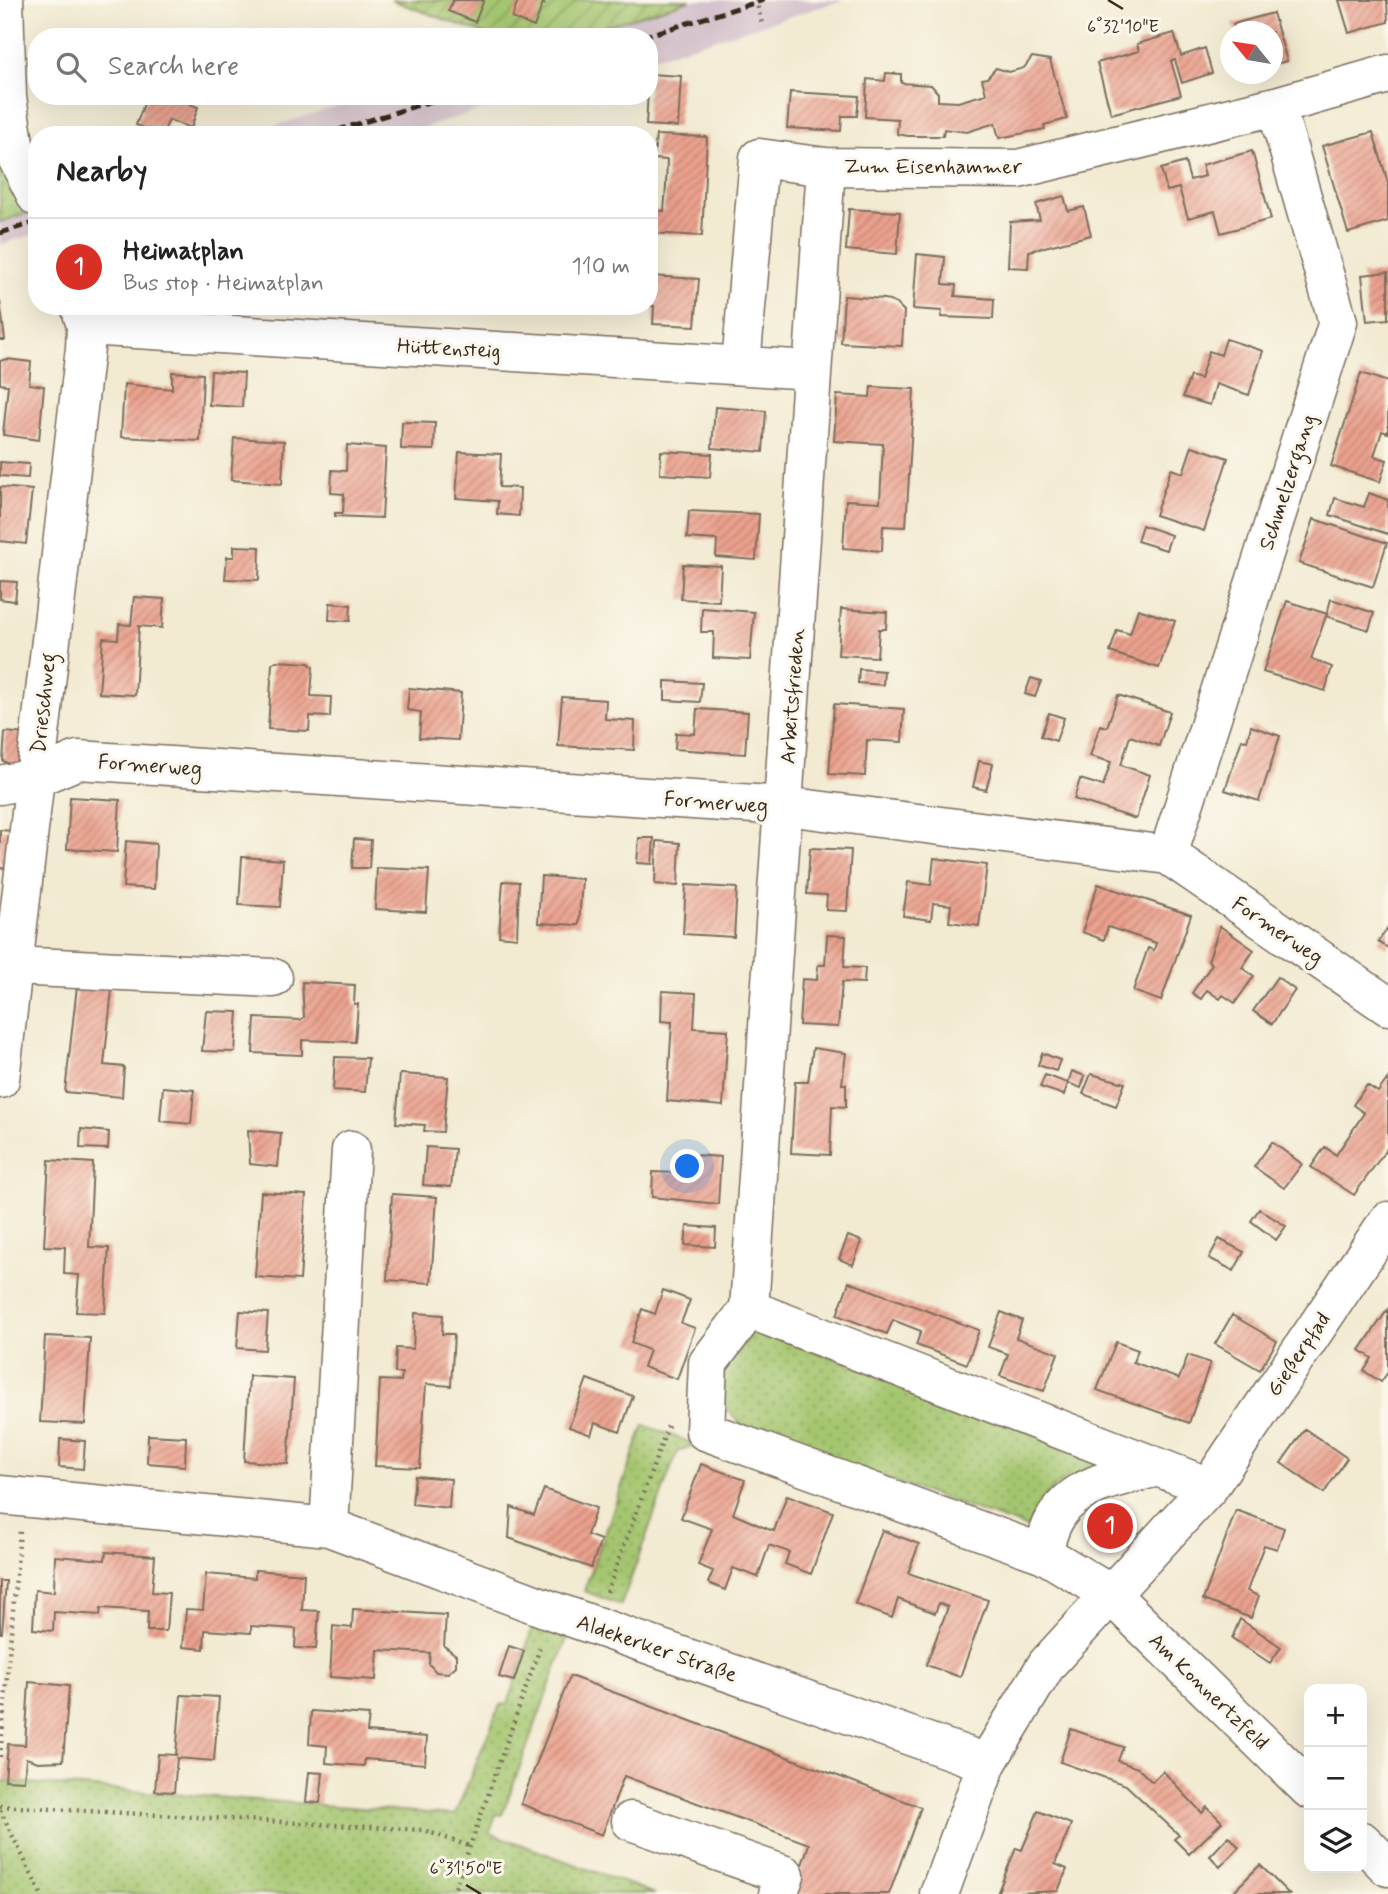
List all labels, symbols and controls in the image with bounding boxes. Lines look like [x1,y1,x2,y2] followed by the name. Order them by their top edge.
[1087,15,1159,39] text: 6°32'10"E
[1220,21,1283,84] north arrow
[28,28,658,105] search box
[52,48,90,86] icon: search
[108,50,239,84] text: Search here
[56,152,147,191] text: Nearby
[844,153,1022,181] street label: Zum Eisenhammer
[123,235,244,269] text: Heimatplan
[74,252,84,282] text: 1
[571,252,630,282] text: 110 m
[123,269,324,299] text: Bus stop · Heimatplan
[396,332,501,366] street label: Hüttensteig
[1253,411,1325,554] street label: Schmelzergang
[774,627,812,765] street label: Arbeitsfrieden
[25,651,65,755] street label: Drieschweg
[97,748,203,785] street label: Formerweg
[663,785,769,822] street label: Formerweg
[1226,890,1329,972] street label: Formerweg
[670,1149,704,1183] your location
[1260,1307,1337,1402] street label: Gießerpfad
[1087,1500,1133,1552] pin: 1
[573,1608,741,1689] street label: Aldekerker Straße
[1142,1627,1275,1756] street label: Am Konnertzfeld
[1304,1684,1367,1873] map controls
[1304,1684,1367,1747] button: +
[1304,1747,1367,1810] button: −
[1304,1810,1367,1873] button: layers
[429,1857,503,1881] text: 6°31'50"E

